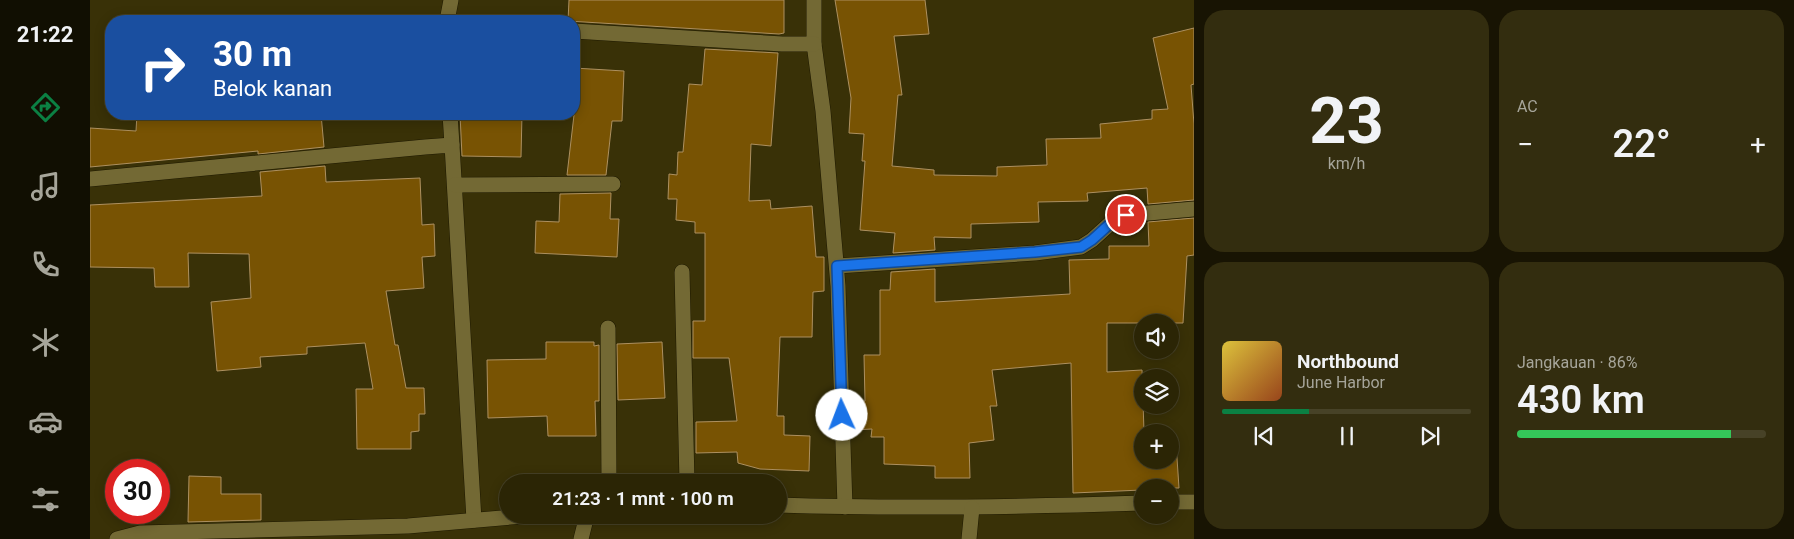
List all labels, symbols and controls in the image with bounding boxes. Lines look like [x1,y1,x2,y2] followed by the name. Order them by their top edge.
[17,22,73,47] text: 21:22
[213,34,292,75] text: 30 m
[130,35,195,100] icon: right
[213,76,332,101] text: Belok kanan
[1309,83,1384,159] text: 23
[28,90,63,125] icon: directions
[1517,97,1538,116] text: AC
[1613,122,1671,166] text: 22°
[1517,128,1533,161] text: −
[1750,128,1766,161] text: +
[1328,154,1365,173] text: km/h
[28,169,63,204] icon: music
[1105,194,1147,236] pin
[1112,201,1140,229] icon: arrive
[28,247,63,282] icon: phone
[1134,314,1179,524] map controls
[1134,314,1179,359] button: sound
[28,325,63,360] icon: climate
[1297,350,1399,373] text: Northbound
[1517,353,1637,372] text: Jangkauan · 86%
[1134,369,1179,414] button: layers
[1297,373,1385,392] text: June Harbor
[1517,378,1645,422] text: 430 km
[815,388,867,440] position arrow
[28,404,63,439] icon: car
[1250,422,1278,450] icon: previous
[1333,422,1361,450] icon: pause
[1416,422,1444,450] icon: next
[1134,424,1179,469] button: +
[105,459,170,524] speed limit sign: 30
[1134,479,1179,524] button: −
[28,482,63,517] icon: filters
[552,487,734,510] text: 21:23 · 1 mnt · 100 m

